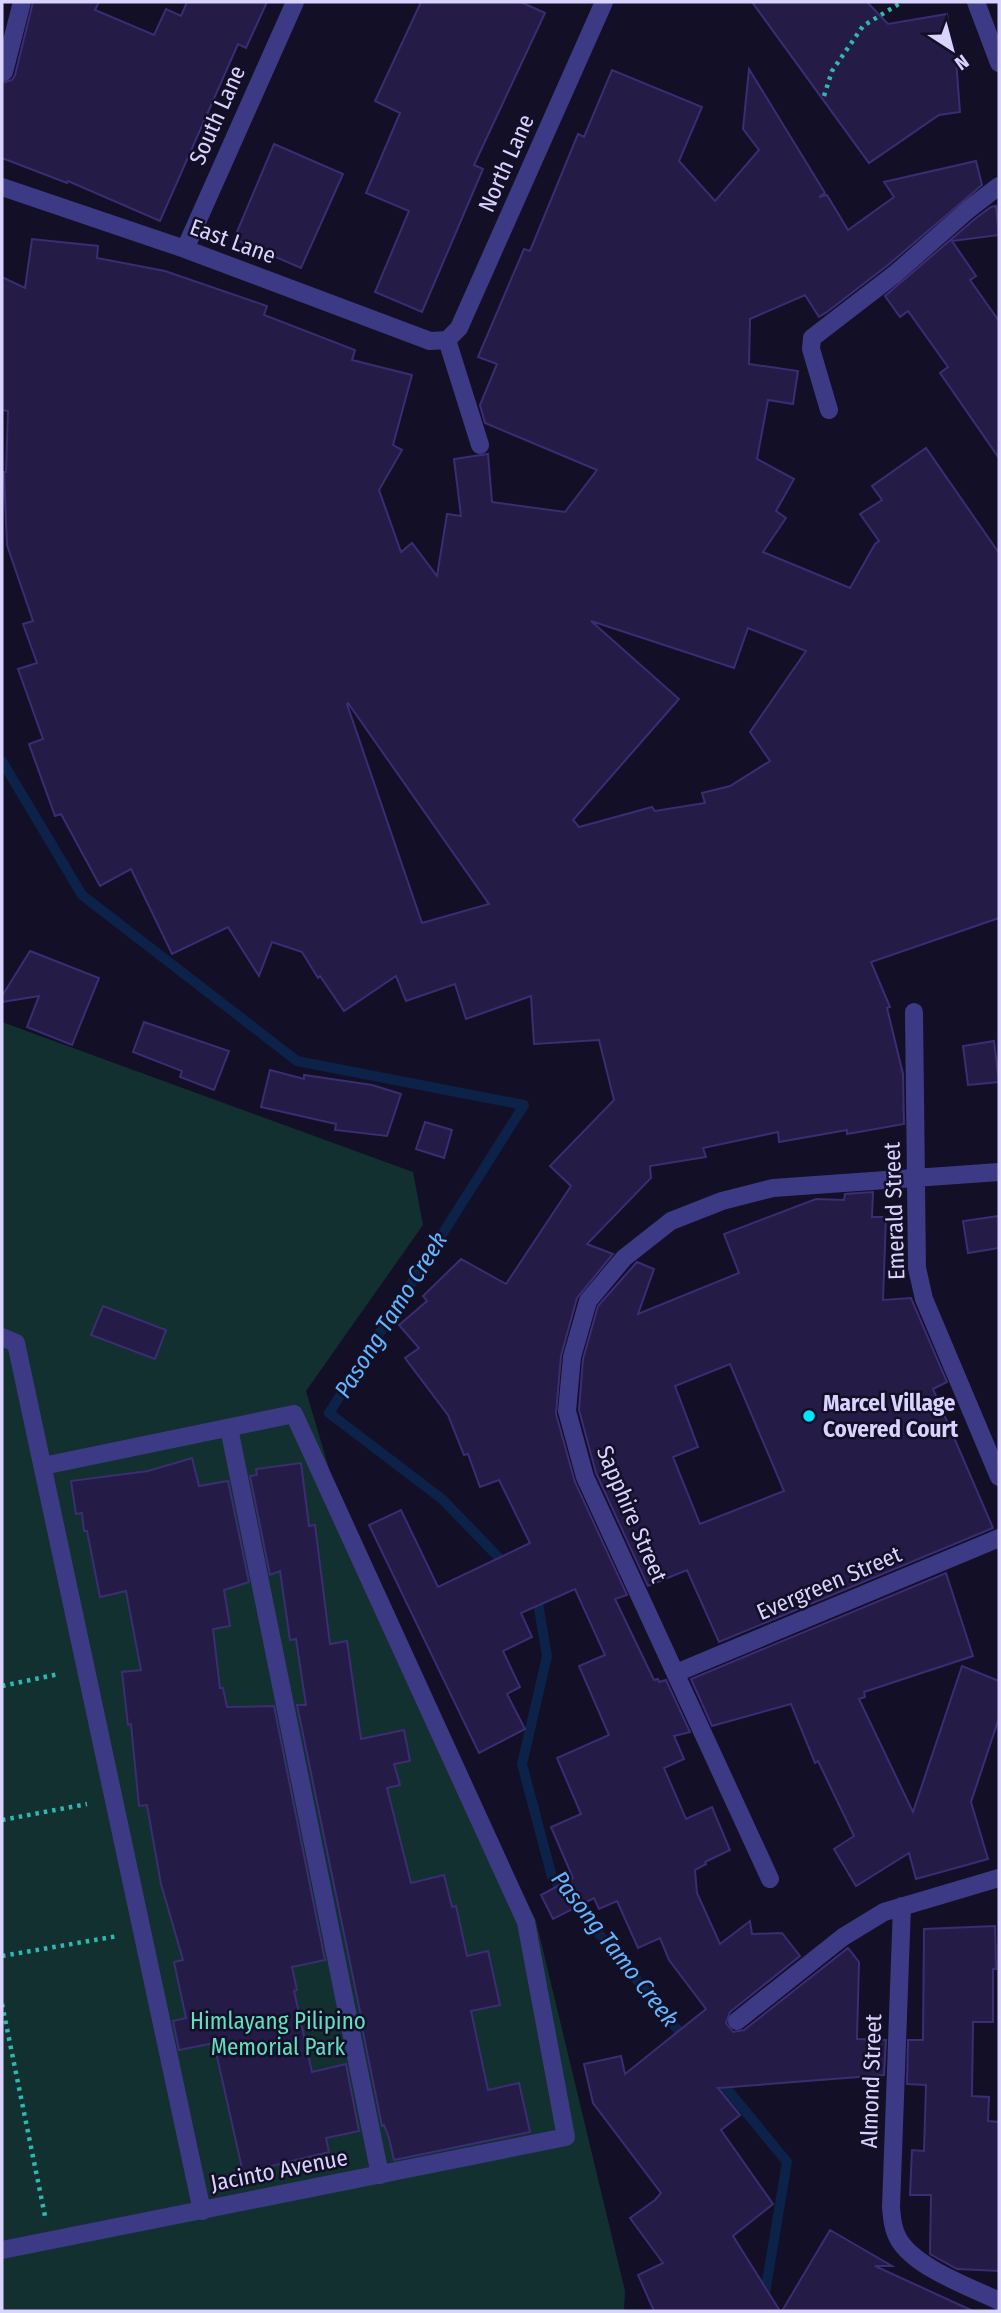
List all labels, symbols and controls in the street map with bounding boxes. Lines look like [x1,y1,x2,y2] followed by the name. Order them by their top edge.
[917,14,987,84] north arrow
[950,50,973,75] text: N
[183,61,251,169] street label: South Lane
[472,110,540,216] street label: North Lane
[186,213,280,269] street label: East Lane
[878,1141,910,1281] street label: Emerald Street
[329,1227,453,1403] water label: Pasong Tamo Creek
[823,1389,959,1443] place label: Marcel Village Covered Court
[801,1408,817,1424] marker: Marcel Village Covered Court
[591,1441,674,1587] street label: Sapphire Street
[752,1540,906,1626] street label: Evergreen Street
[545,1866,685,2033] water label: Pasong Tamo Creek
[190,2007,366,2061] park label: Himlayang Pilipino Memorial Park
[855,2013,887,2149] street label: Almond Street
[208,2143,350,2197] street label: Jacinto Avenue

